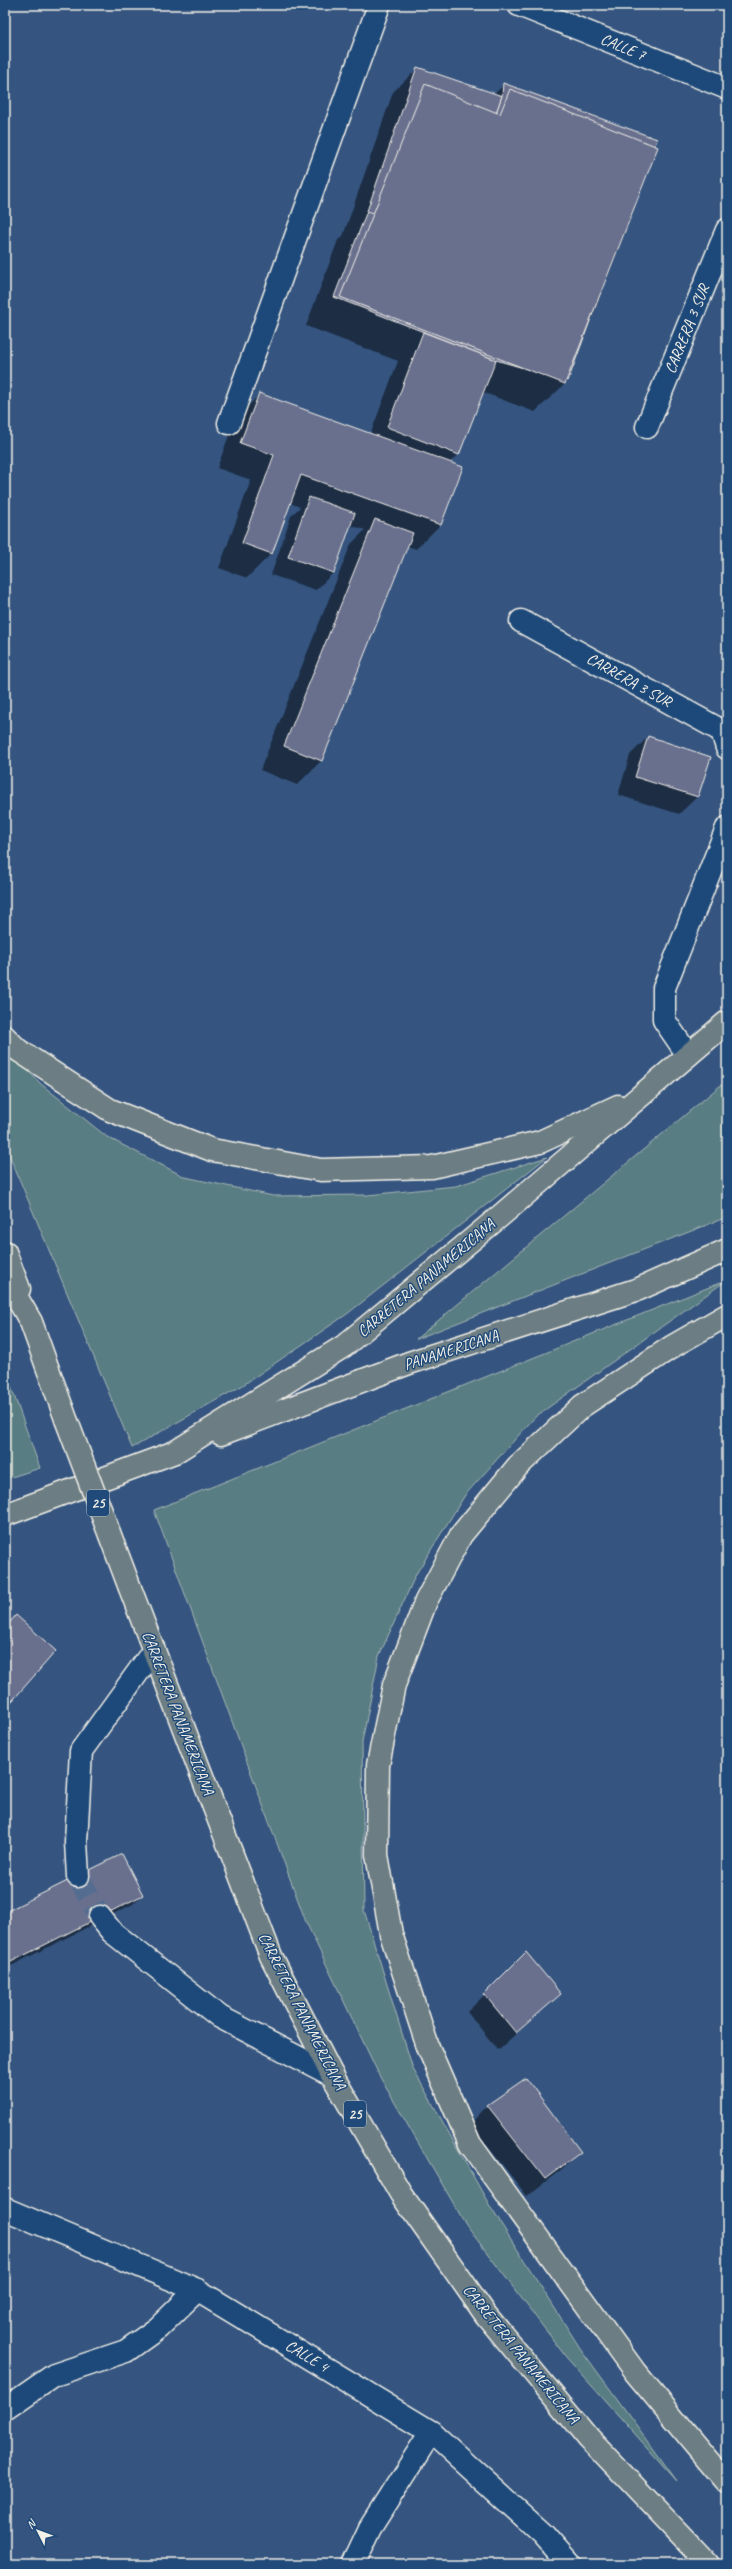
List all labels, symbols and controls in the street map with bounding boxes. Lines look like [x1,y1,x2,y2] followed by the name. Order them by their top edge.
[598,29,649,65] street label: CALLE 7
[660,280,715,376] street label: CARRERA 3 SUR
[583,648,677,712] street label: CARRERA 3 SUR
[353,1214,500,1341] street label: CARRETERA PANAMERICANA
[401,1325,502,1375] street label: PANAMERICANA
[87,1490,109,1516] road number: 25
[138,1628,219,1799] street label: CARRETERA PANAMERICANA
[254,1929,351,2094] street label: CARRETERA PANAMERICANA
[344,2101,366,2127] road number: 25
[459,2280,584,2428] street label: CARRETERA PANAMERICANA
[282,2335,334,2378] street label: CALLE 4
[18,2511,58,2551] north arrow
[23,2515,40,2532] text: N

